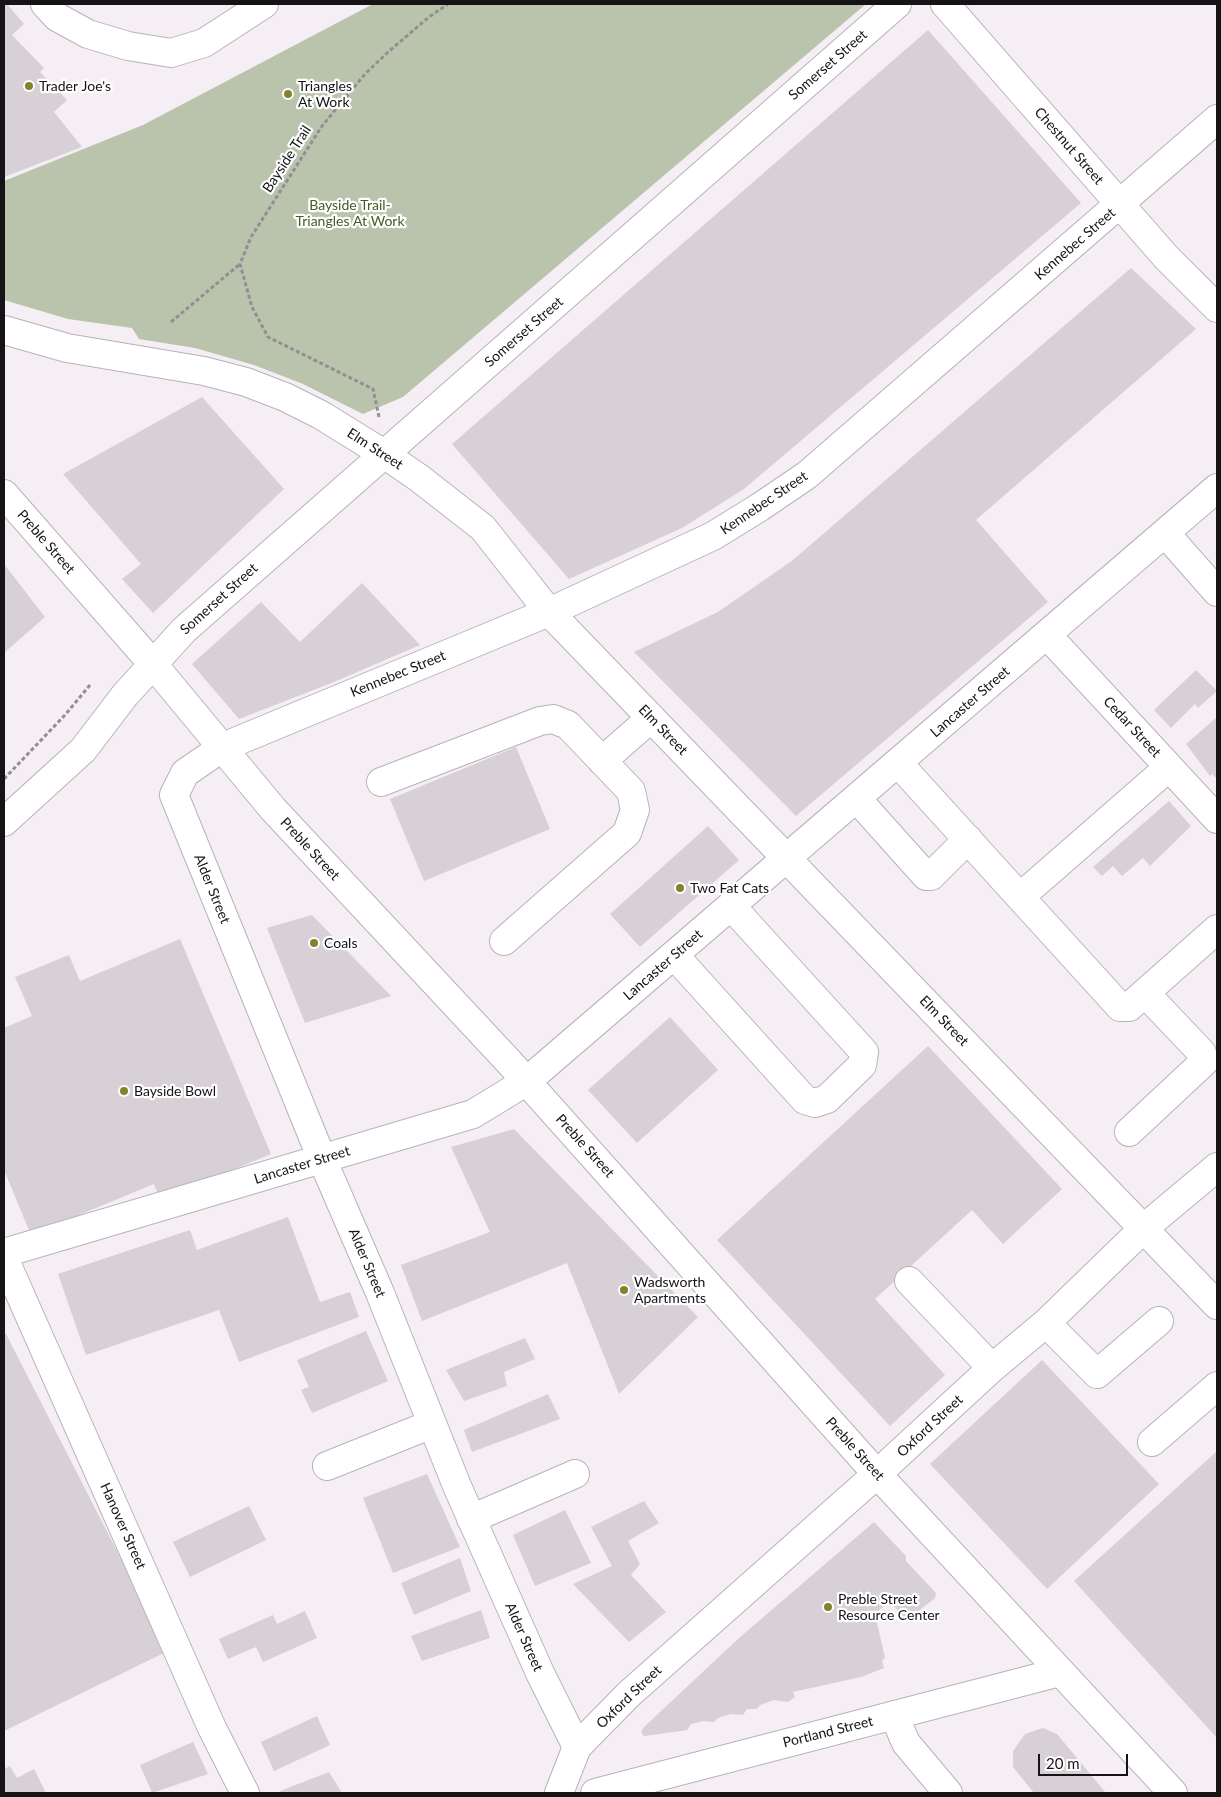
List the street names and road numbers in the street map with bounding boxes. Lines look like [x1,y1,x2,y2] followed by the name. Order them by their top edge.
[785,26,871,104] street label: Somerset Street
[1031,104,1107,188] street label: Chestnut Street
[259,122,315,196] street label: Bayside Trail
[1031,204,1119,284] street label: Kennebec Street
[481,293,567,371] street label: Somerset Street
[344,425,406,473] street label: Elm Street
[717,468,811,538] street label: Kennebec Street
[14,507,78,577] street label: Preble Street
[177,560,261,638] street label: Somerset Street
[348,647,448,701] street label: Kennebec Street
[927,663,1013,741] street label: Lancaster Street
[1100,693,1164,761] street label: Cedar Street
[635,701,691,759] street label: Elm Street
[277,814,343,884] street label: Preble Street
[190,852,234,926] street label: Alder Street
[620,926,706,1004] street label: Lancaster Street
[916,992,972,1050] street label: Elm Street
[552,1111,618,1181] street label: Preble Street
[252,1142,352,1188] street label: Lancaster Street
[345,1226,389,1300] street label: Alder Street
[894,1391,966,1461] street label: Oxford Street
[822,1414,888,1484] street label: Preble Street
[96,1480,150,1572] street label: Hanover Street
[501,1600,547,1674] street label: Alder Street
[593,1662,665,1732] street label: Oxford Street
[781,1713,875,1751] street label: Portland Street

